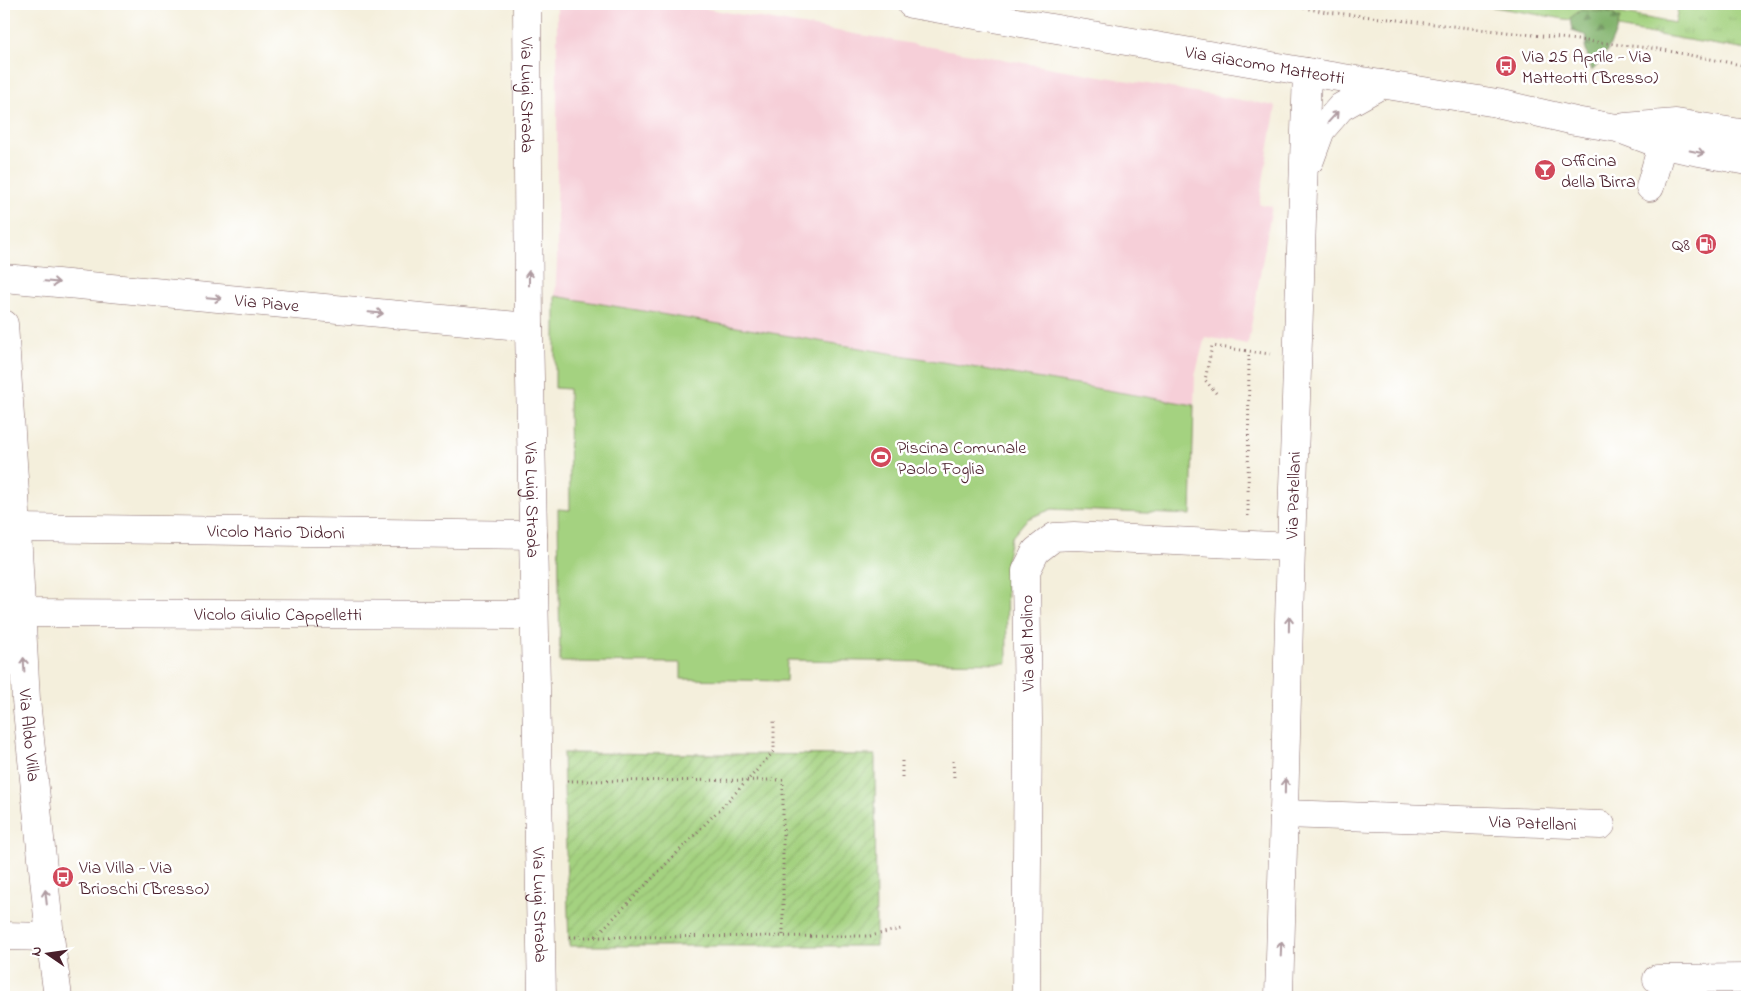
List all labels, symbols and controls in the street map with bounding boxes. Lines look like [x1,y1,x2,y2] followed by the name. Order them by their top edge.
[511,36,539,153] street label: Via Luigi Strada
[1181,40,1346,93] street label: Via Giacomo Matteotti
[1521,45,1658,92] place label: Via 25 Aprile - Via Matteotti (Bresso)
[1494,54,1518,78] bus stop icon: Via 25 Aprile - Via Matteotti (Bresso)
[1327,110,1339,123] one-way arrow
[1689,147,1705,157] one-way arrow
[1561,149,1636,196] place label: Officina della Birra
[1533,158,1557,182] bar icon: Officina della Birra
[1694,232,1718,256] fuel station icon: Q8
[1672,233,1690,259] place label: Q8
[524,271,534,287] one-way arrow
[44,278,60,287] one-way arrow
[232,288,301,321] street label: Via Piave
[206,293,222,302] one-way arrow
[368,308,384,318] one-way arrow
[897,436,1027,484] place label: Piscina Comunale Paolo Foglia
[516,441,544,558] street label: Via Luigi Strada
[869,445,893,469] sports icon: Piscina Comunale Paolo Foglia
[1280,451,1309,541] street label: Via Patellani
[206,520,345,547] street label: Vicolo Mario Didoni
[1015,594,1043,693] street label: Via del Molino
[193,603,362,629] street label: Vicolo Giulio Cappelletti
[1284,616,1294,632] one-way arrow
[20,657,29,673] one-way arrow
[10,687,45,783] street label: Via Aldo Villa
[1280,778,1290,794] one-way arrow
[1487,810,1577,839] street label: Via Patellani
[524,846,552,963] street label: Via Luigi Strada
[78,856,209,903] place label: Via Villa - Via Brioschi (Bresso)
[51,865,75,889] bus stop icon: Via Villa - Via Brioschi (Bresso)
[41,889,51,905] one-way arrow
[22,928,72,978] north arrow
[1276,941,1286,957] one-way arrow
[26,944,48,958] text: N

